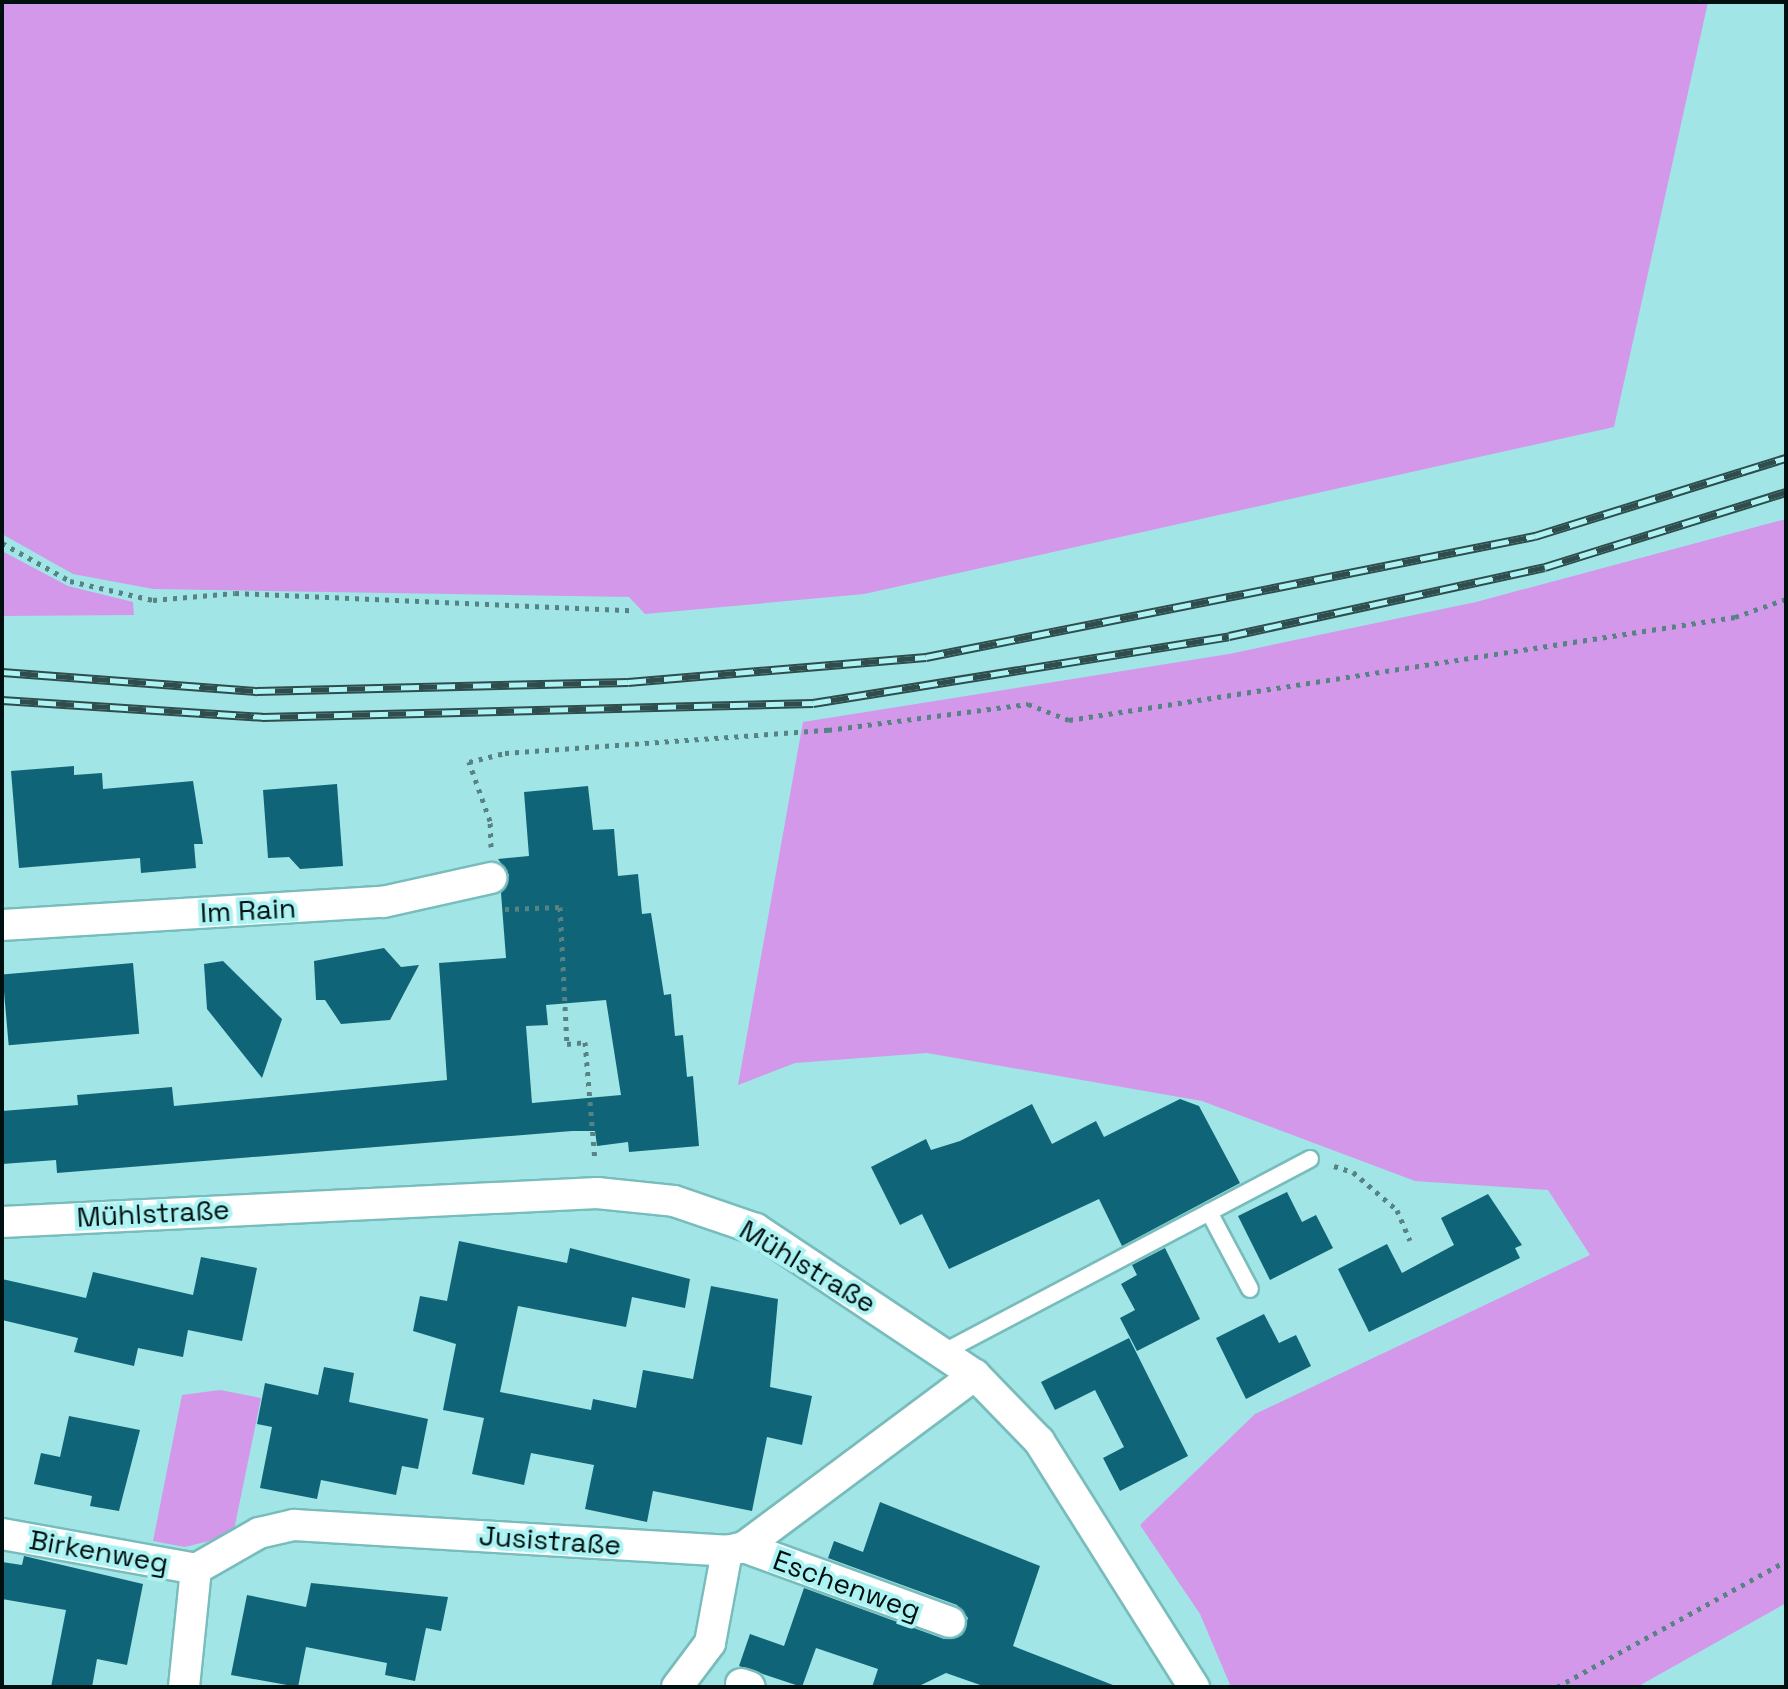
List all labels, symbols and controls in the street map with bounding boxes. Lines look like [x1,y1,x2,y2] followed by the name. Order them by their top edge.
[199,891,297,929] street label: Im Rain
[76,1192,230,1234] street label: Mühlstraße
[734,1212,882,1320] street label: Mühlstraße
[478,1518,622,1562] street label: Jusistraße
[27,1522,171,1580] street label: Birkenweg
[769,1543,925,1627] street label: Eschenweg

